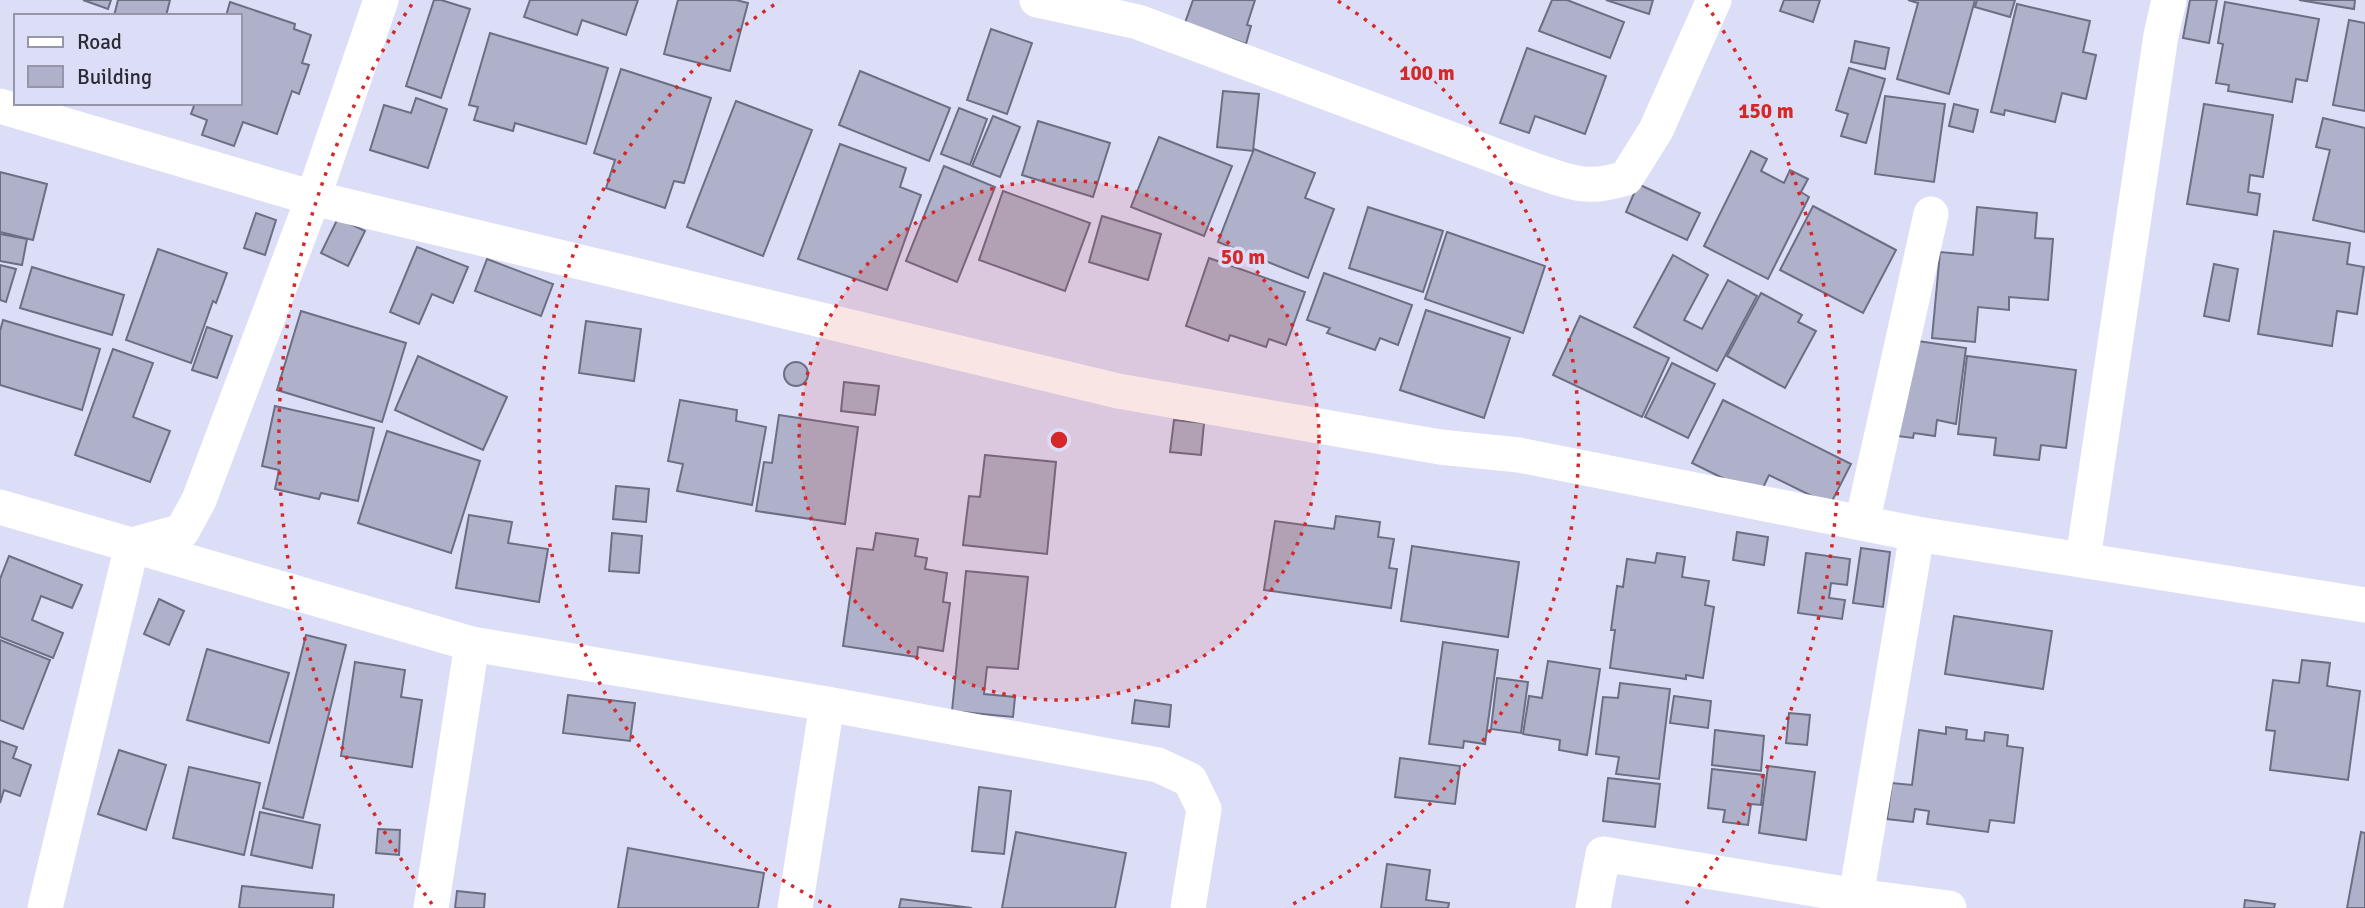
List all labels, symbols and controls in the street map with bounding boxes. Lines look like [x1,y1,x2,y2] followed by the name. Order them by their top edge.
[14,14,242,105] legend
[77,29,122,55] text: Road
[1399,60,1455,86] text: 100 m
[77,64,152,90] text: Building
[1738,98,1794,124] text: 150 m
[1221,244,1265,270] text: 50 m
[1047,428,1071,452] centre of rings

